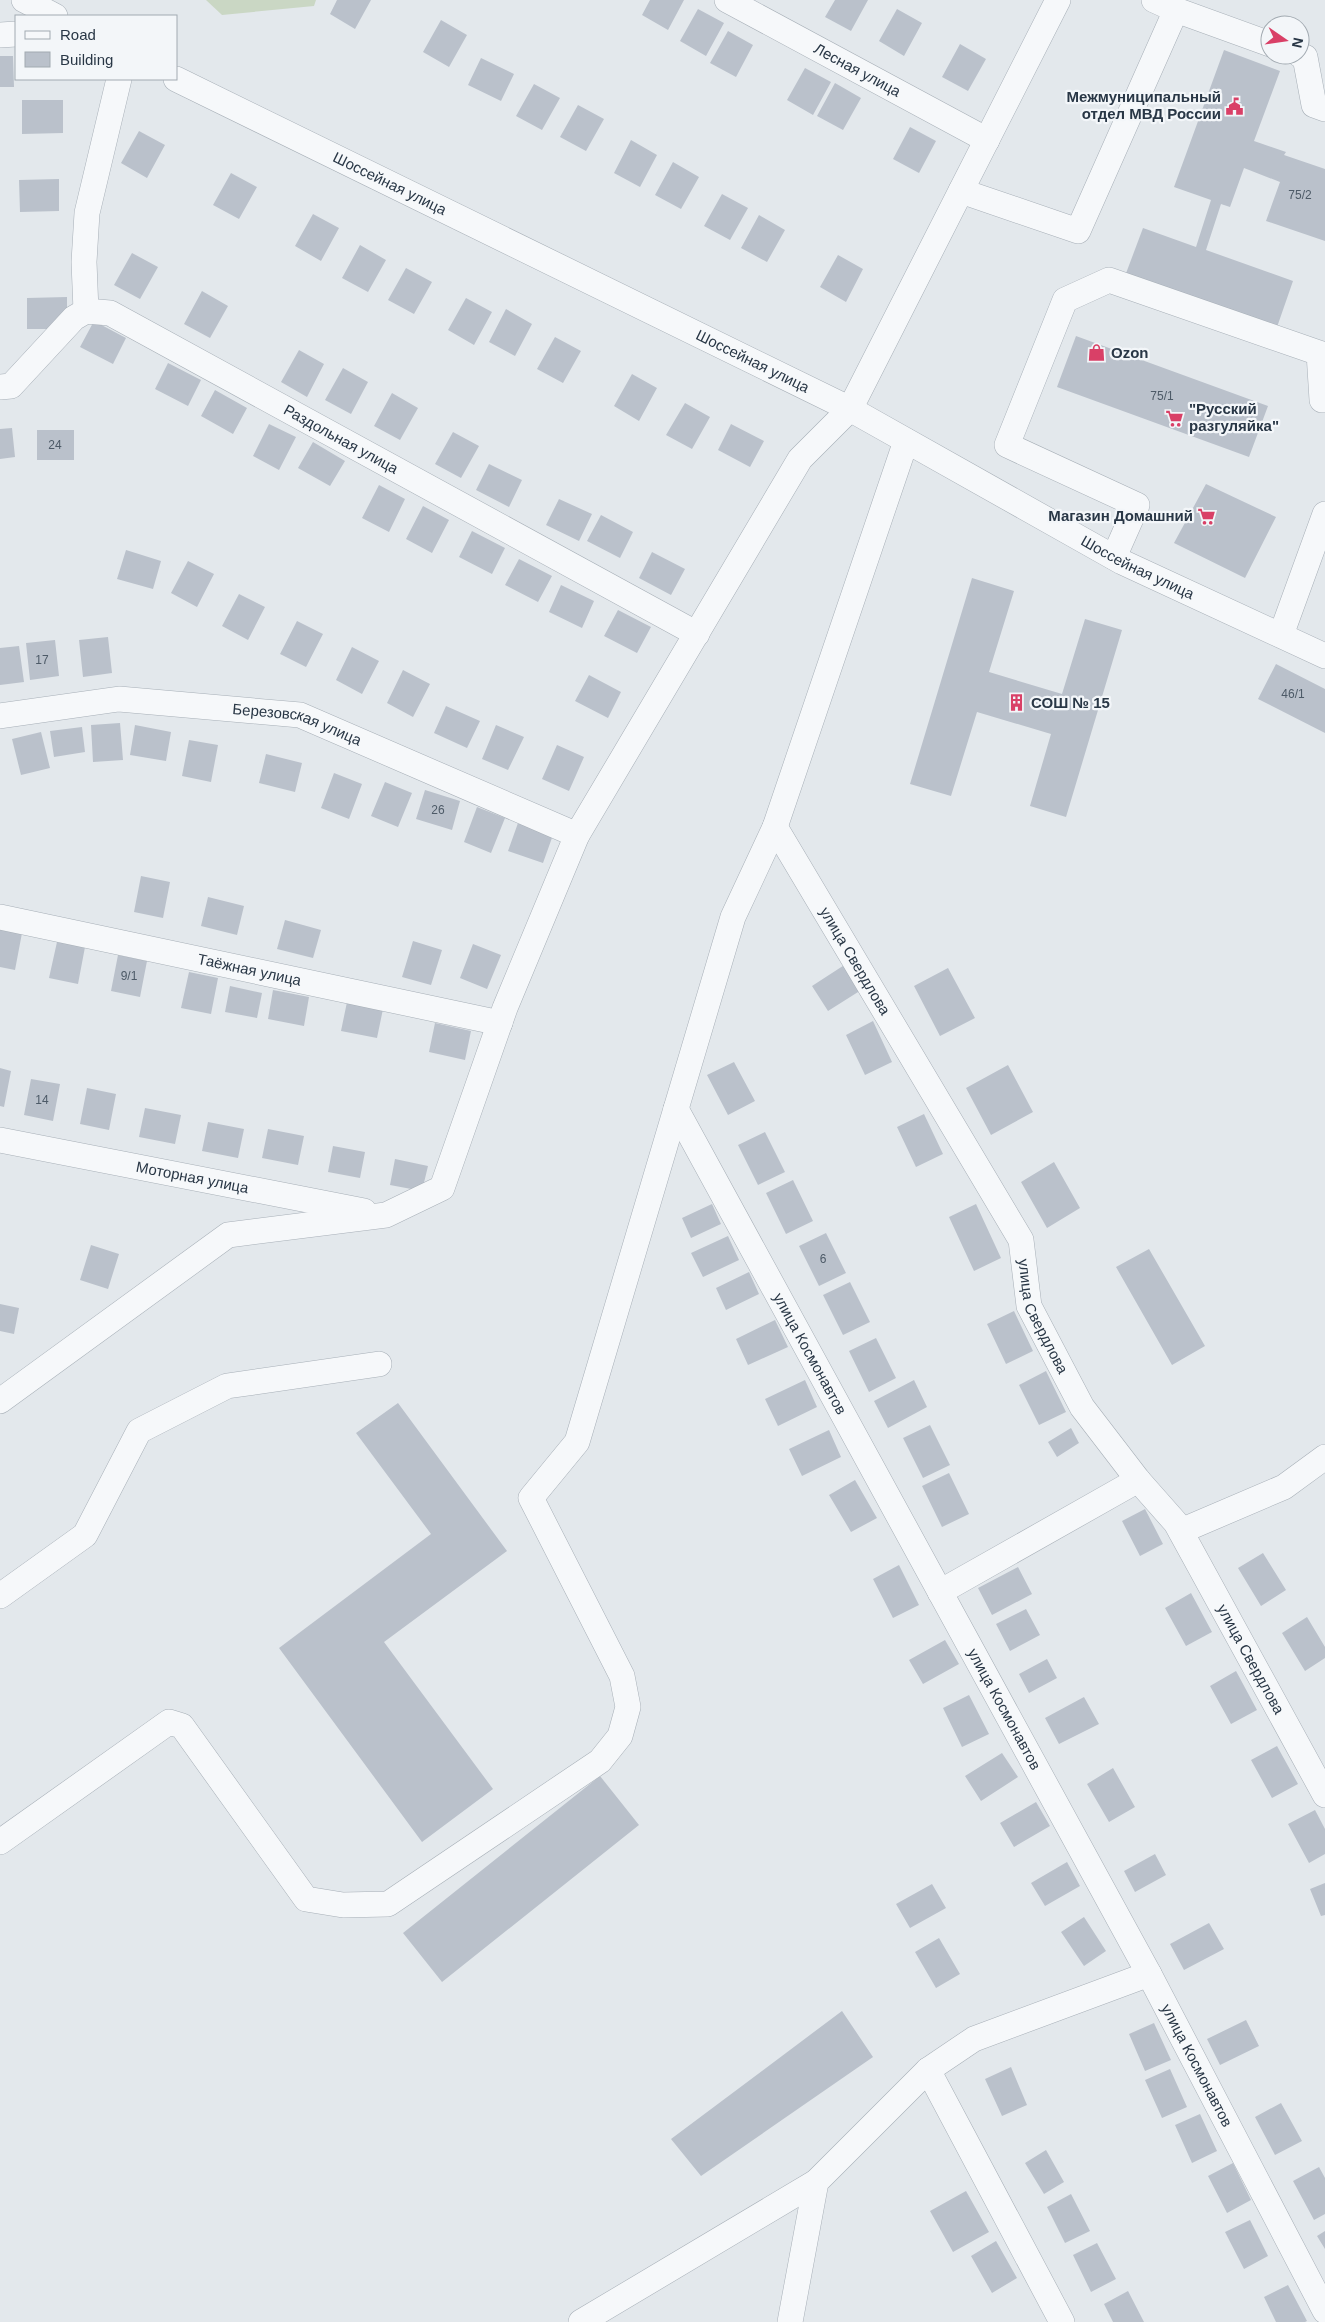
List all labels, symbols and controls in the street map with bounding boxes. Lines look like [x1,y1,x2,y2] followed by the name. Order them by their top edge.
[15,15,178,80] legend
[1260,15,1310,65] north arrow
[60,26,96,43] text: Road
[1289,36,1307,50] text: N
[811,40,904,100] street label: Лесная улица
[60,51,113,68] text: Building
[1067,88,1221,122] place label: Межмуниципальный отдел МВД России
[1225,96,1245,116] public building icon: Межмуниципальный отдел МВД России
[331,148,450,218] street label: Шоссейная улица
[1288,188,1312,202] house number: 75/2
[693,326,813,396] street label: Шоссейная улица
[1087,343,1107,363] shop icon: Ozon
[1111,344,1149,361] place label: Ozon
[1150,389,1174,403] house number: 75/1
[1189,400,1279,434] place label: "Русский разгуляйка"
[281,401,402,477] street label: Раздольная улица
[1165,408,1185,428] supermarket icon: "Русский разгуляйка"
[48,438,62,452] house number: 24
[1197,506,1217,526] supermarket icon: Магазин Домашний
[1048,507,1193,524] place label: Магазин Домашний
[1078,532,1198,603] street label: Шоссейная улица
[35,653,49,667] house number: 17
[1281,687,1305,701] house number: 46/1
[1007,693,1027,713] building icon: СОШ № 15
[1031,694,1110,711] place label: СОШ № 15
[232,700,365,749] street label: Березовская улица
[431,803,445,817] house number: 26
[817,904,894,1018] street label: улица Свердлова
[196,950,304,989] street label: Таёжная улица
[121,969,138,983] house number: 9/1
[35,1093,49,1107] house number: 14
[135,1158,251,1196] street label: Моторная улица
[820,1252,827,1266] house number: 6
[1015,1258,1072,1377] street label: улица Свердлова
[770,1290,850,1417] street label: улица Космонавтов
[1214,1601,1288,1717] street label: улица Свердлова
[965,1645,1045,1773] street label: улица Космонавтов
[1158,2001,1236,2129] street label: улица Космонавтов

